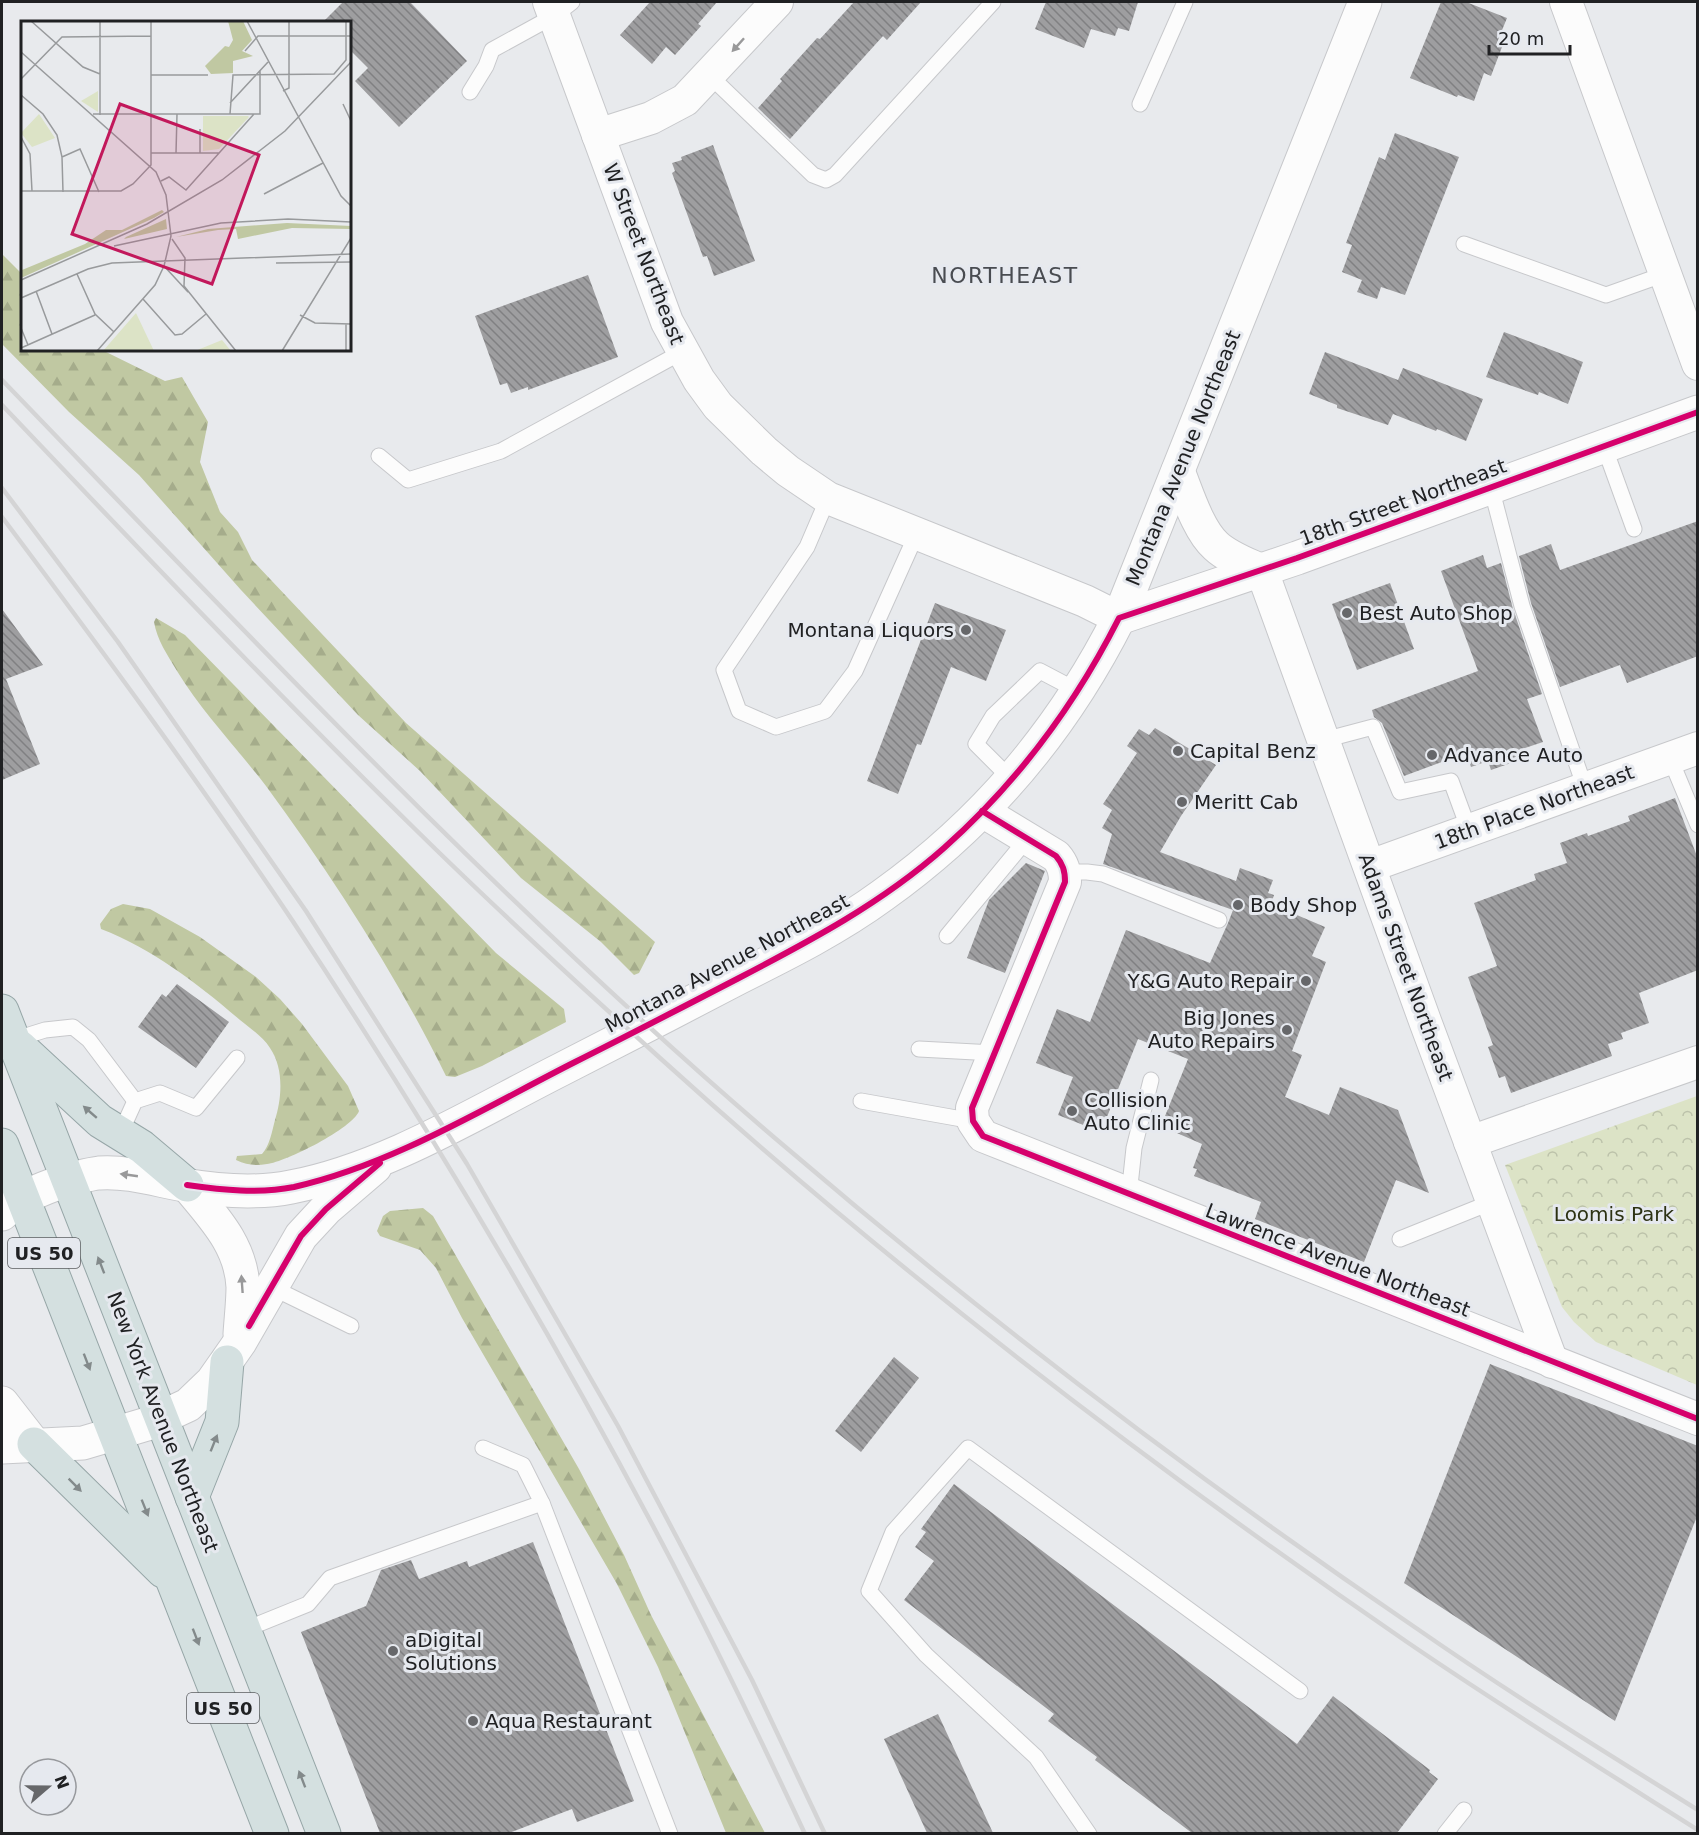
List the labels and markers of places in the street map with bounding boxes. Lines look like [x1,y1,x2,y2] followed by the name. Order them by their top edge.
[1359,601,1513,625] place label: Best Auto Shop
[1340,606,1354,620] marker: Best Auto Shop
[787,618,954,642] place label: Montana Liquors
[959,623,973,637] marker: Montana Liquors
[1190,739,1316,763] place label: Capital Benz
[1444,743,1583,767] place label: Advance Auto
[1171,744,1185,758] marker: Capital Benz
[1425,748,1439,762] marker: Advance Auto
[1194,790,1298,814] place label: Meritt Cab
[1175,795,1189,809] marker: Meritt Cab
[1250,893,1357,917] place label: Body Shop
[1231,898,1245,912] marker: Body Shop
[1127,969,1295,993] place label: Y&G Auto Repair
[1299,974,1313,988] marker: Y&G Auto Repair
[1148,1006,1275,1053] place label: Big Jones Auto Repairs
[1280,1023,1294,1037] marker: Big Jones Auto Repairs
[1084,1088,1191,1135] place label: Collision Auto Clinic
[1065,1104,1079,1118] marker: Collision Auto Clinic
[405,1628,497,1675] place label: aDigital Solutions
[386,1644,400,1658] marker: aDigital Solutions
[485,1709,652,1733] place label: Aqua Restaurant
[466,1714,480,1728] marker: Aqua Restaurant

